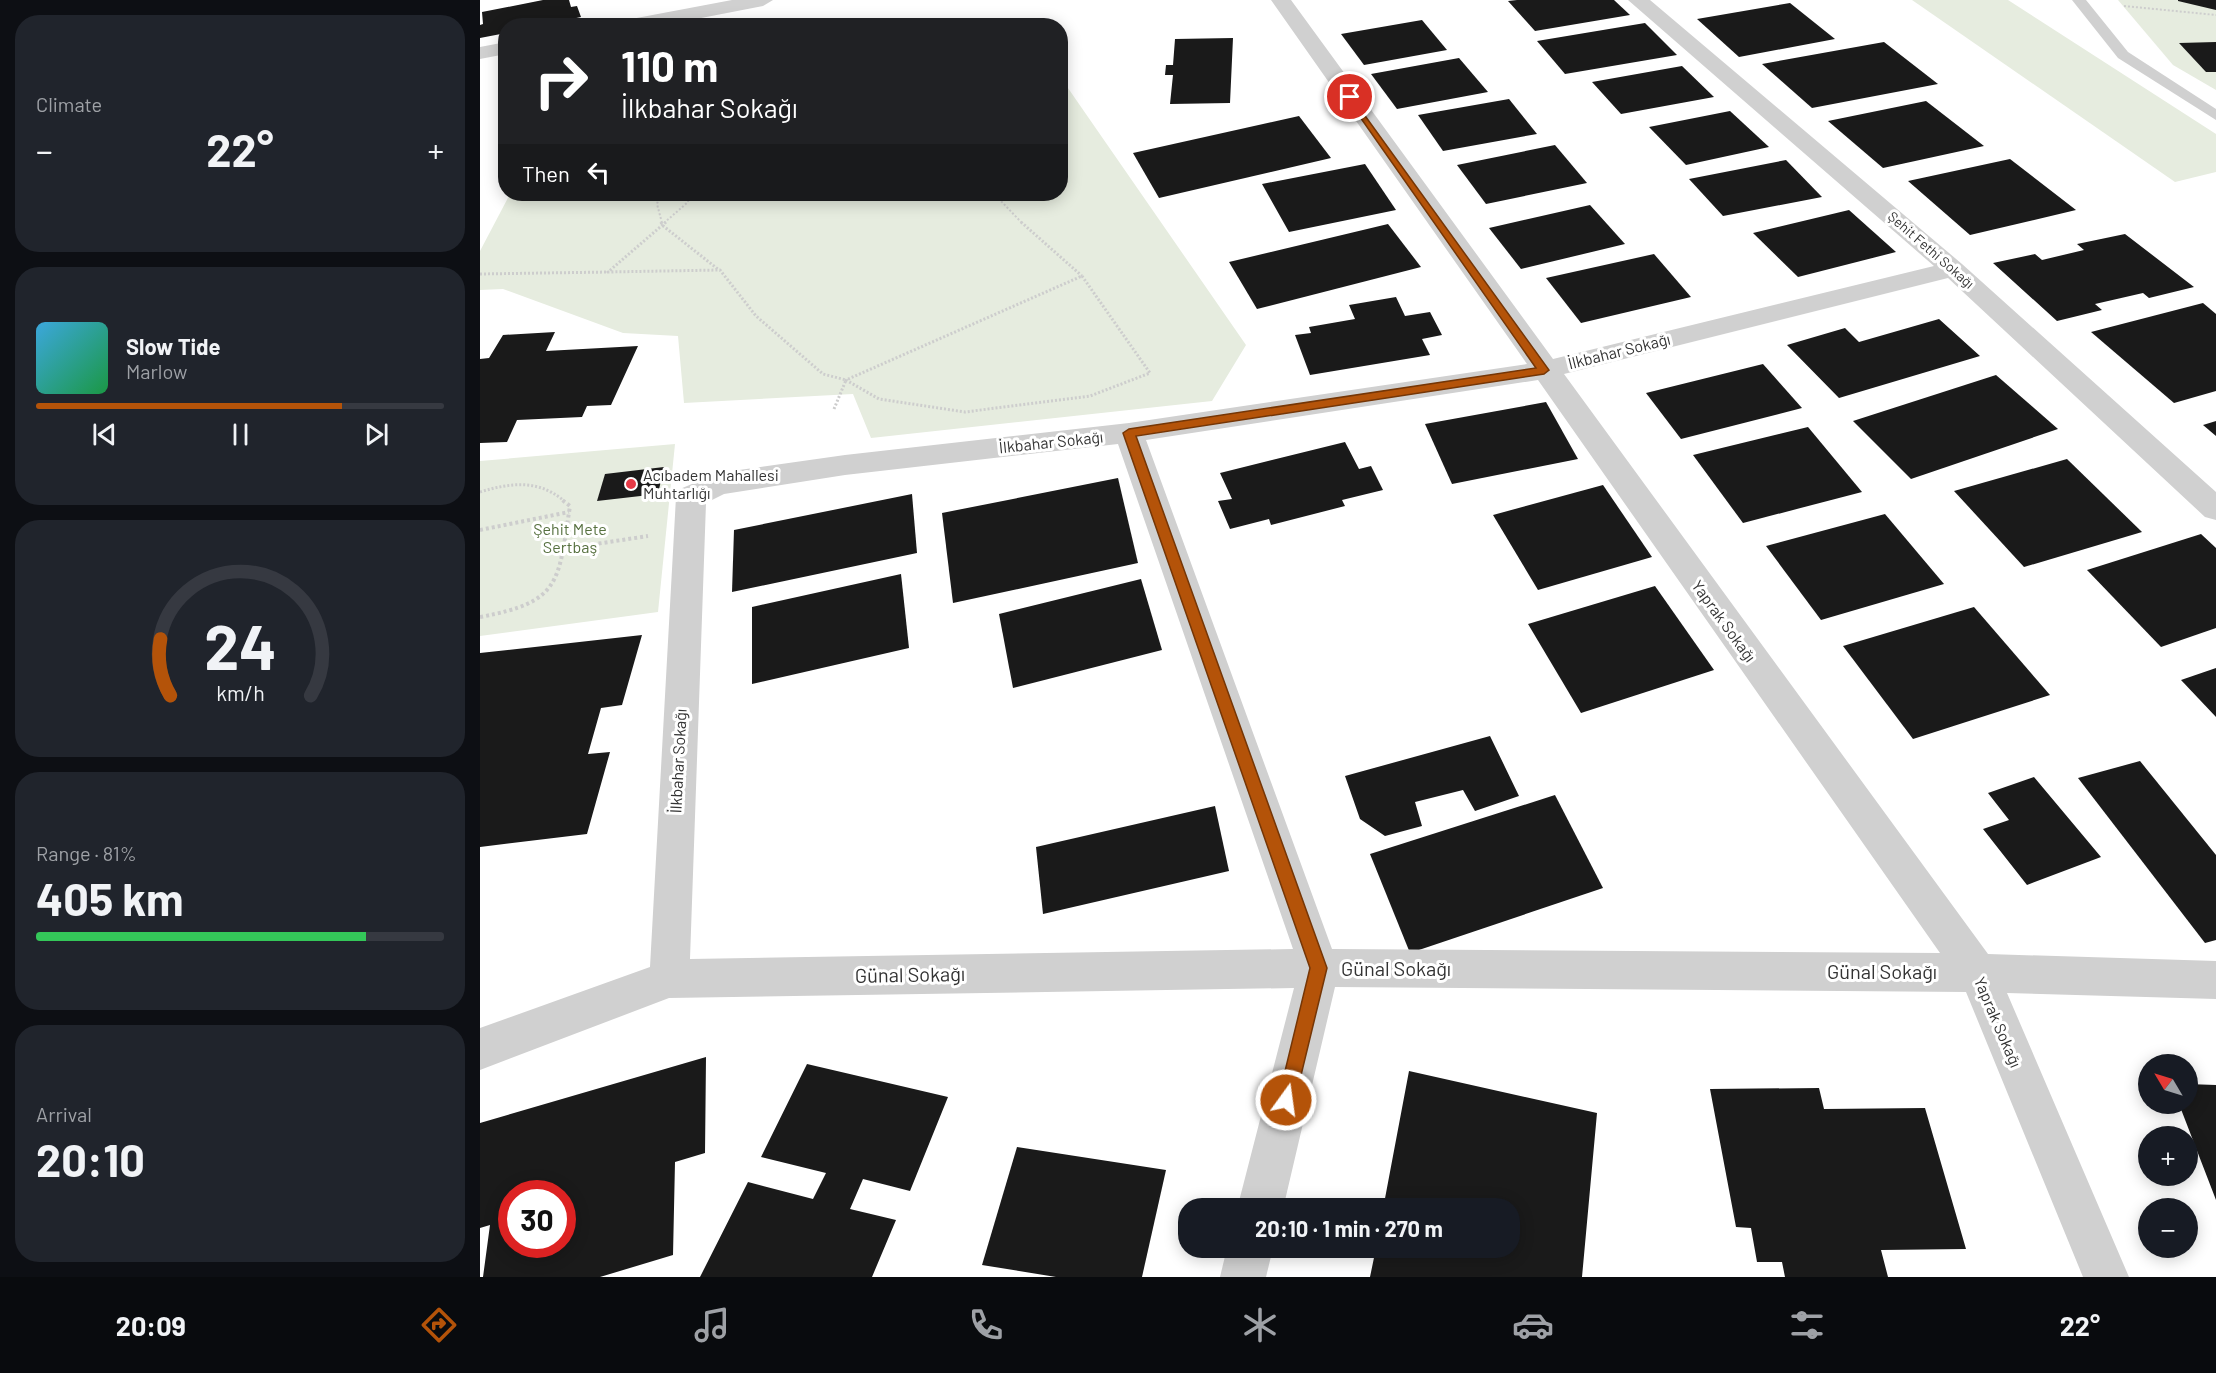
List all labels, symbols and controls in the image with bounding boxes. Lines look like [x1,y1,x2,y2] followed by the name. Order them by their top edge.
[621,40,718,90] text: 110 m
[522,42,600,120] icon: right
[1324,71,1375,122] pin
[1333,80,1366,113] icon: arrive
[621,91,798,123] text: İlkbahar Sokağı
[36,92,102,116] text: Climate
[206,122,274,176] text: 22°
[36,130,53,170] text: −
[427,130,444,170] text: +
[582,156,615,189] icon: left
[522,160,570,186] text: Then
[1885,208,1978,292] street label: Şehit Fethi Sokağı
[1566,329,1672,372] street label: İlkbahar Sokağı
[126,333,221,359] text: Slow Tide
[126,359,187,383] text: Marlow
[88,418,121,451] icon: previous
[224,418,257,451] icon: pause
[360,418,393,451] icon: next
[998,427,1104,456] street label: İlkbahar Sokağı
[643,465,779,502] place label: Acıbadem Mahallesi Muhtarlığı
[624,477,638,491] marker: Acıbadem Mahallesi Muhtarlığı
[533,519,607,556] park label: Şehit Mete Sertbaş
[1688,576,1760,665] street label: Yaprak Sokağı
[204,608,276,682] text: 24
[216,680,264,705] text: km/h
[665,708,690,814] street label: İlkbahar Sokağı
[36,841,137,865] text: Range · 81%
[36,871,184,925] text: 405 km
[1341,956,1451,980] street label: Günal Sokağı
[1827,959,1937,983] street label: Günal Sokağı
[855,961,965,987] street label: Günal Sokağı
[1971,974,2026,1070] street label: Yaprak Sokağı
[2138,1054,2198,1114] north arrow
[2138,1054,2198,1258] map controls
[1254,1068,1318,1132] position arrow
[36,1102,92,1126] text: Arrival
[2138,1126,2198,1186] button: +
[36,1132,145,1186] text: 20:10
[498,1180,576,1258] speed limit sign: 30
[2138,1198,2198,1258] button: −
[1255,1215,1443,1241] text: 20:10 · 1 min · 270 m
[418,1304,460,1346] icon: directions
[691,1304,733,1346] icon: music
[965,1304,1007,1346] icon: phone
[1239,1304,1281,1346] icon: climate
[1512,1304,1554,1346] icon: car
[1786,1304,1828,1346] icon: filters
[116,1309,186,1341] text: 20:09
[2060,1309,2100,1341] text: 22°

